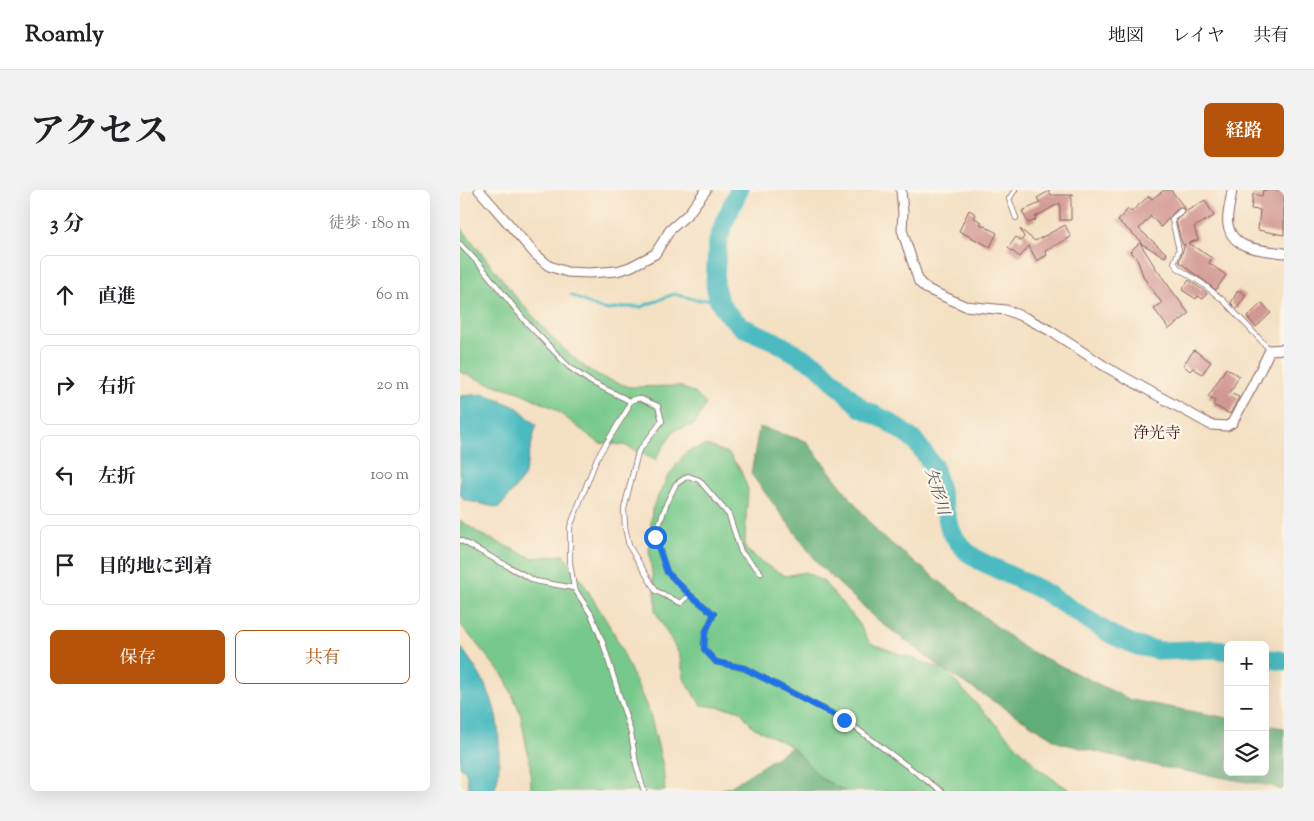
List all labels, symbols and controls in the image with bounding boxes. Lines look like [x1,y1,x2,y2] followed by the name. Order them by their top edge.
[25,18,104,52] text: Roamly
[1108,24,1144,50] text: 地図
[1172,24,1225,50] text: レイヤ
[1253,24,1289,50] text: 共有
[1204,103,1284,157] button: 経路
[30,108,169,159] text: アクセス
[50,210,84,240] text: 3 分
[329,213,410,236] text: 徒歩 · 180 m
[51,281,79,309] icon: ahead
[98,284,136,311] text: 直進
[376,284,409,307] text: 60 m
[51,371,79,399] icon: right
[98,374,136,401] text: 右折
[376,374,409,397] text: 20 m
[1133,423,1181,446] district label: 浄光寺
[51,461,79,489] icon: left
[98,464,136,491] text: 左折
[370,464,409,487] text: 100 m
[918,465,954,520] water label: 矢形川
[644,526,667,549] route start
[51,551,79,579] icon: arrive
[98,554,212,581] text: 目的地に到着
[50,630,225,684] button: 保存
[235,630,410,684] button: 共有
[1224,641,1269,776] map controls
[1224,641,1269,686] button: +
[1224,686,1269,731] button: −
[833,709,856,732] route end
[1224,731,1269,776] button: layers

